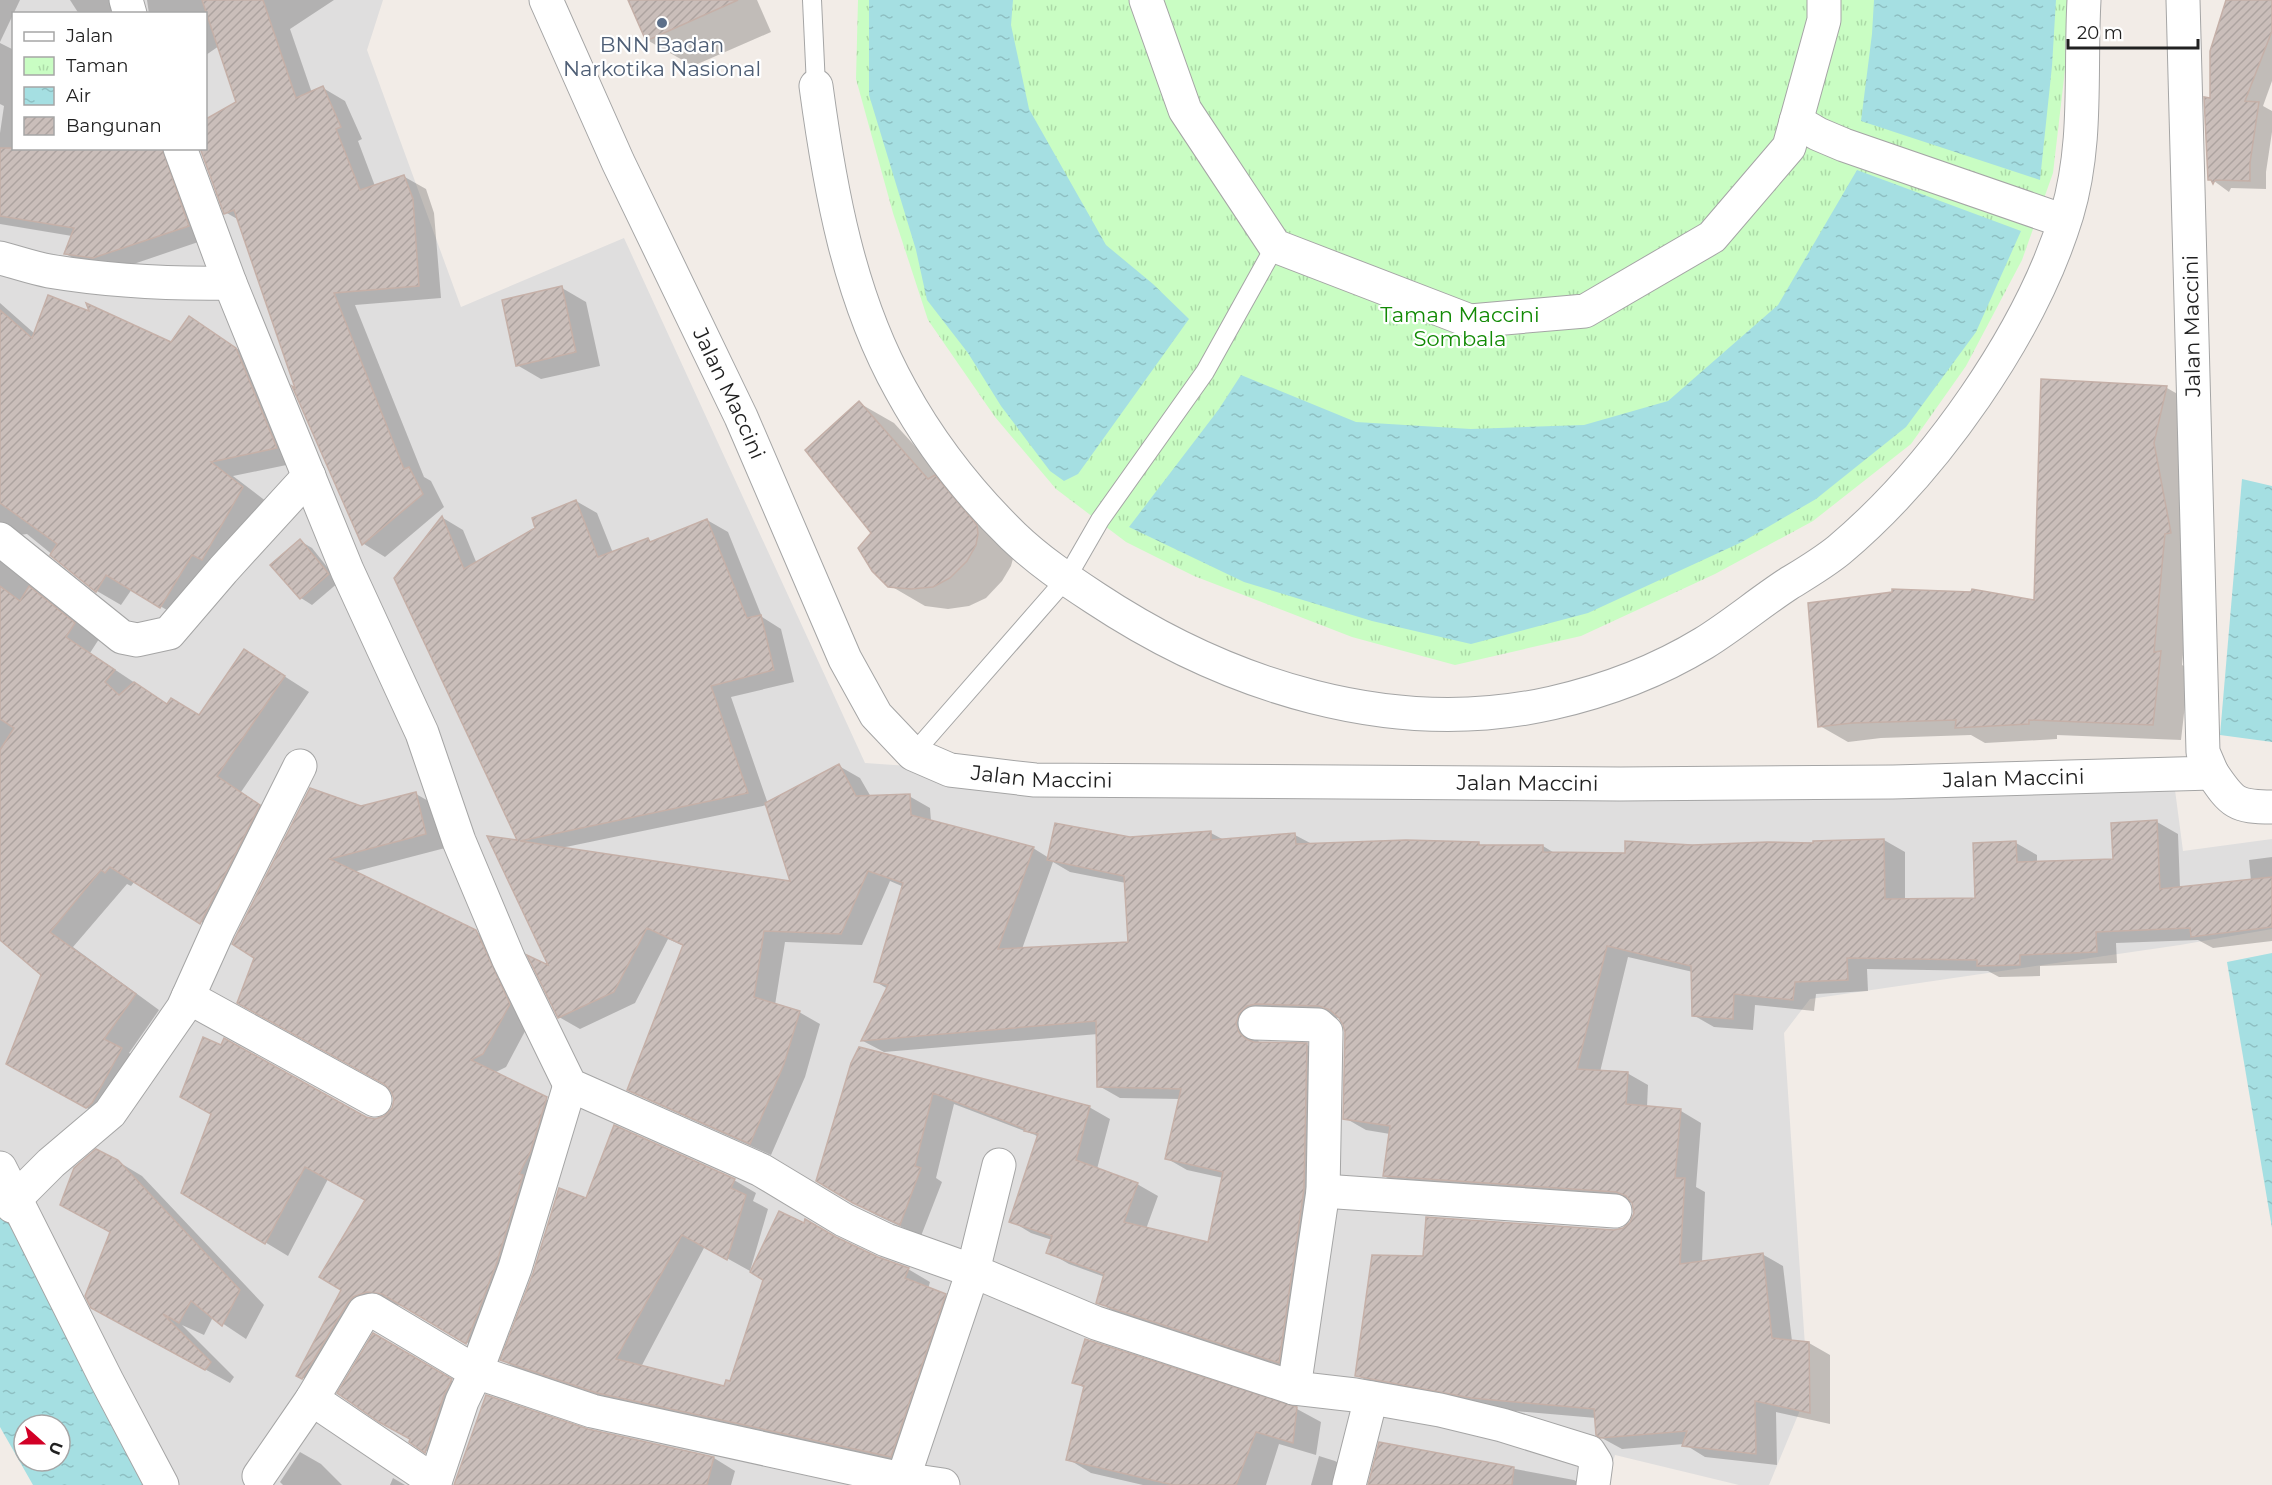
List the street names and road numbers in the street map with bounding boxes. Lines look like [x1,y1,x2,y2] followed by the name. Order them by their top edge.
[2178,255,2205,398] street label: Jalan Maccini
[687,323,771,463] street label: Jalan Maccini
[969,759,1113,793] street label: Jalan Maccini
[1941,764,2085,793] street label: Jalan Maccini
[1455,770,1599,796] street label: Jalan Maccini

